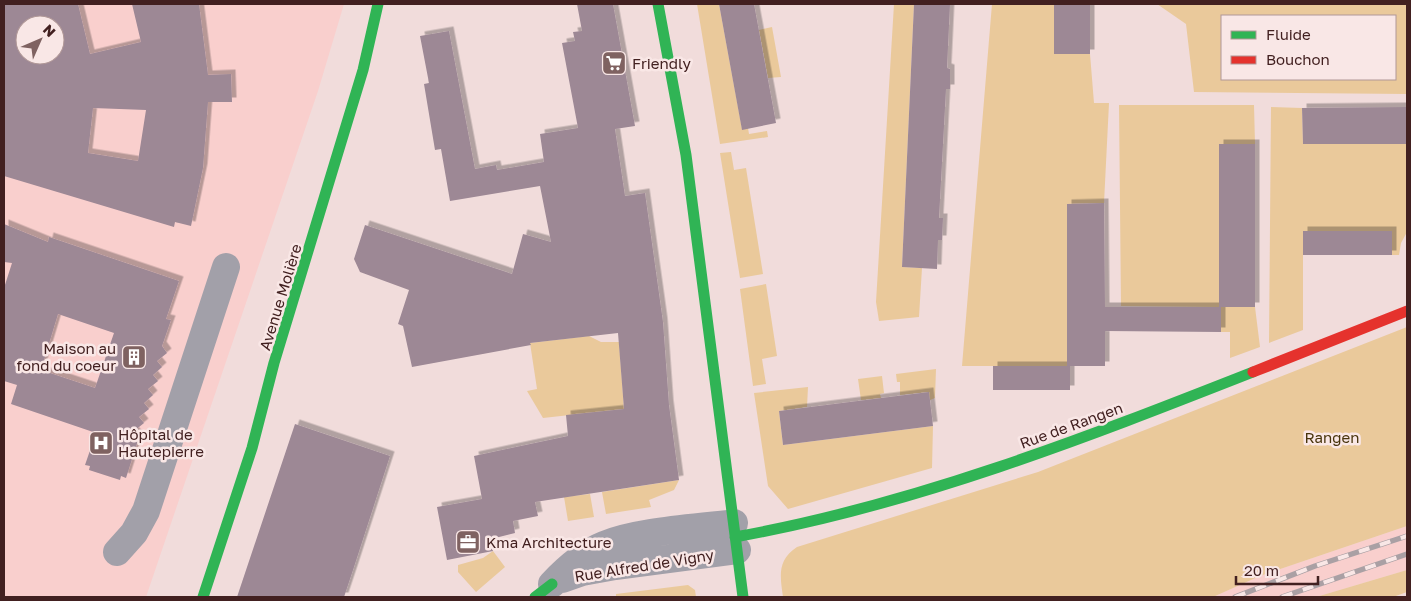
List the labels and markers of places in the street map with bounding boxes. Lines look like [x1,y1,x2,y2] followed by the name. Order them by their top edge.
[601,50,627,76] supermarket icon: Friendly
[632,54,691,72] place label: Friendly
[17,339,116,374] place label: Maison au fond du coeur
[121,344,147,370] building icon: Maison au fond du coeur
[118,425,204,460] place label: Hôpital de Hautepierre
[88,430,114,456] hospital icon: Hôpital de Hautepierre
[455,529,481,555] office icon: Kma Architecture
[486,533,612,551] place label: Kma Architecture

